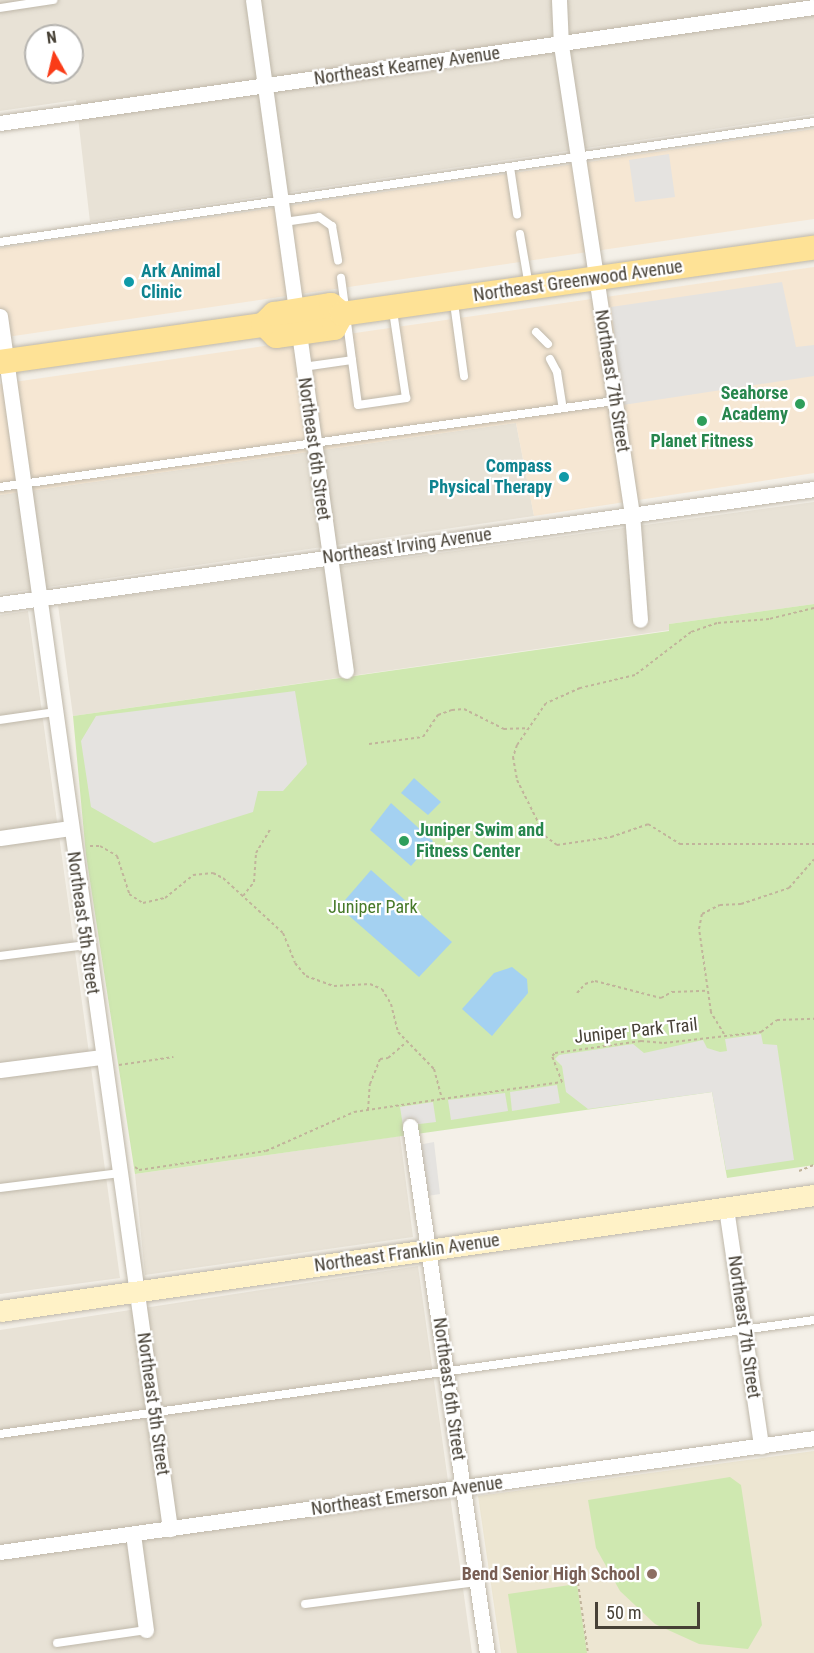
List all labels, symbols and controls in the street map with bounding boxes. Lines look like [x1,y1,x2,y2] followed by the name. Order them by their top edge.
[24,24,84,84] north arrow
[46,28,58,48] text: N
[313,42,501,90] street label: Northeast Kearney Avenue
[472,256,684,306] street label: Northeast Greenwood Avenue
[141,261,221,304] place label: Ark Animal Clinic
[122,275,136,289] marker: Ark Animal Clinic
[590,308,634,454] street label: Northeast 7th Street
[293,376,335,522] street label: Northeast 6th Street
[721,383,788,426] place label: Seahorse Academy
[793,397,807,411] marker: Seahorse Academy
[695,414,709,428] marker: Planet Fitness
[651,430,753,452] place label: Planet Fitness
[428,456,552,498] place label: Compass Physical Therapy
[557,470,571,484] marker: Compass Physical Therapy
[321,523,493,569] street label: Northeast Irving Avenue
[416,820,544,862] place label: Juniper Swim and Fitness Center
[397,834,411,848] marker: Juniper Swim and Fitness Center
[62,850,104,996] street label: Northeast 5th Street
[328,896,418,918] park label: Juniper Park
[573,1014,699,1048] street label: Juniper Park Trail
[313,1229,501,1277] street label: Northeast Franklin Avenue
[723,1254,765,1400] street label: Northeast 7th Street
[428,1316,470,1462] street label: Northeast 6th Street
[132,1331,174,1477] street label: Northeast 5th Street
[310,1472,504,1520] street label: Northeast Emerson Avenue
[462,1563,640,1585] place label: Bend Senior High School
[645,1567,659,1581] marker: Bend Senior High School
[598,1590,703,1628] scale bar
[606,1602,641,1623] text: 50 m

